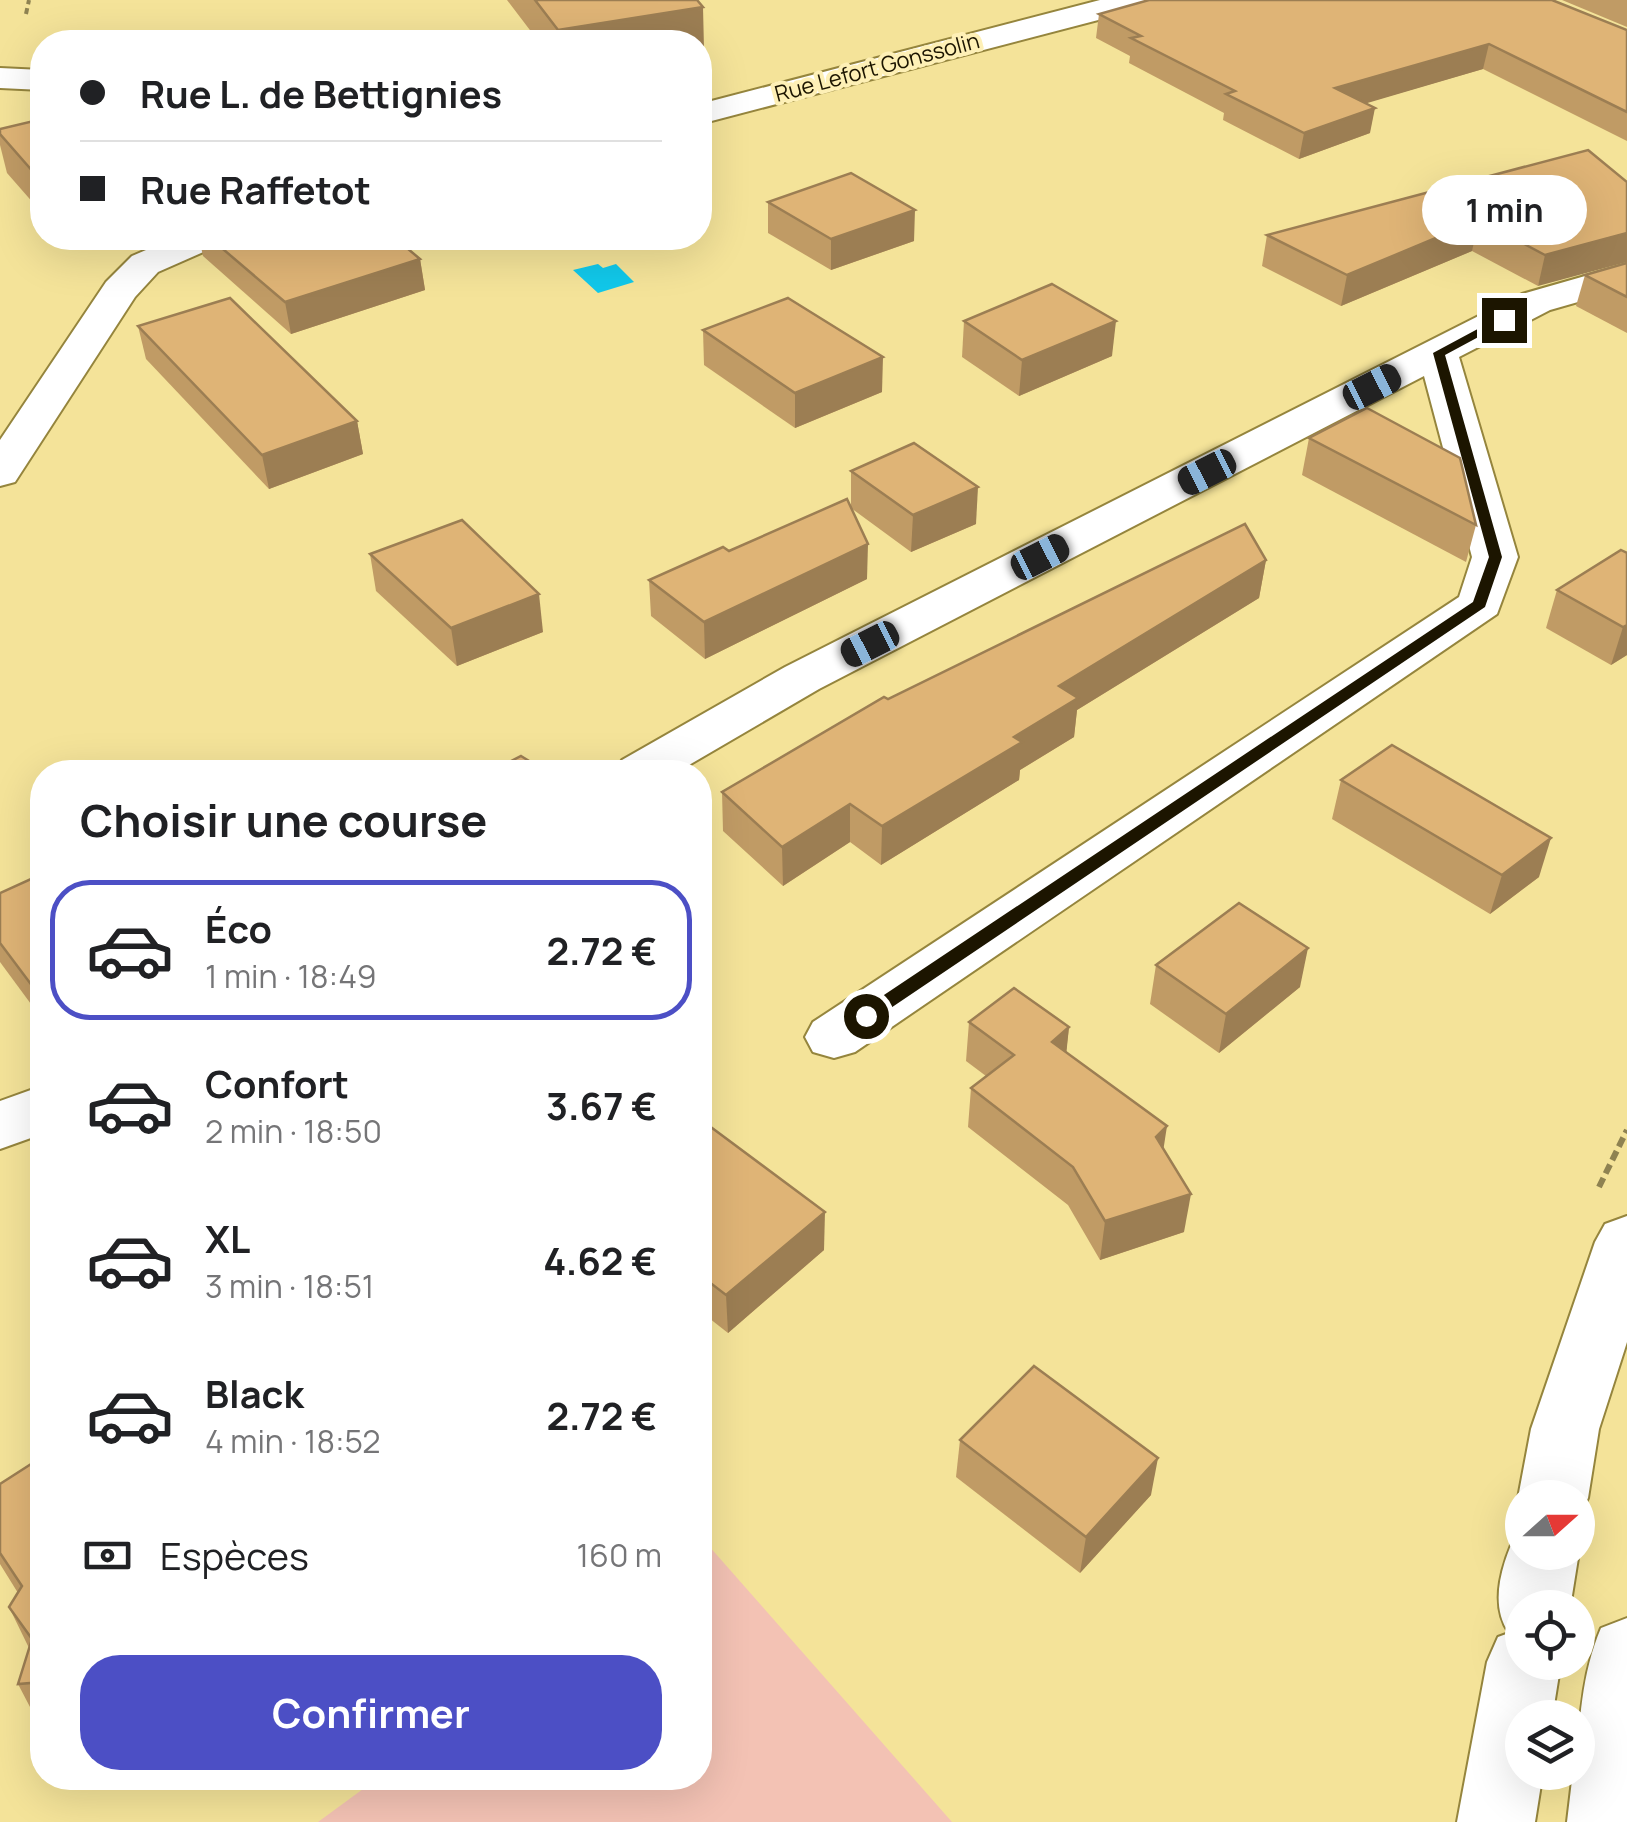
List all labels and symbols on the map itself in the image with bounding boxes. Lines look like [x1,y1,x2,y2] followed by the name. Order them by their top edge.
[771,25,983,109] street label: Rue Lefort Gonssolin
[1422,175,1586,245] callout: 1 min
[1482,298,1527,343] route end
[1338,360,1406,414] car
[1173,445,1241,499] car
[1006,530,1074,584] car
[836,617,904,671] car
[844,994,889,1039] route start
[1505,1480,1595,1570] north arrow

